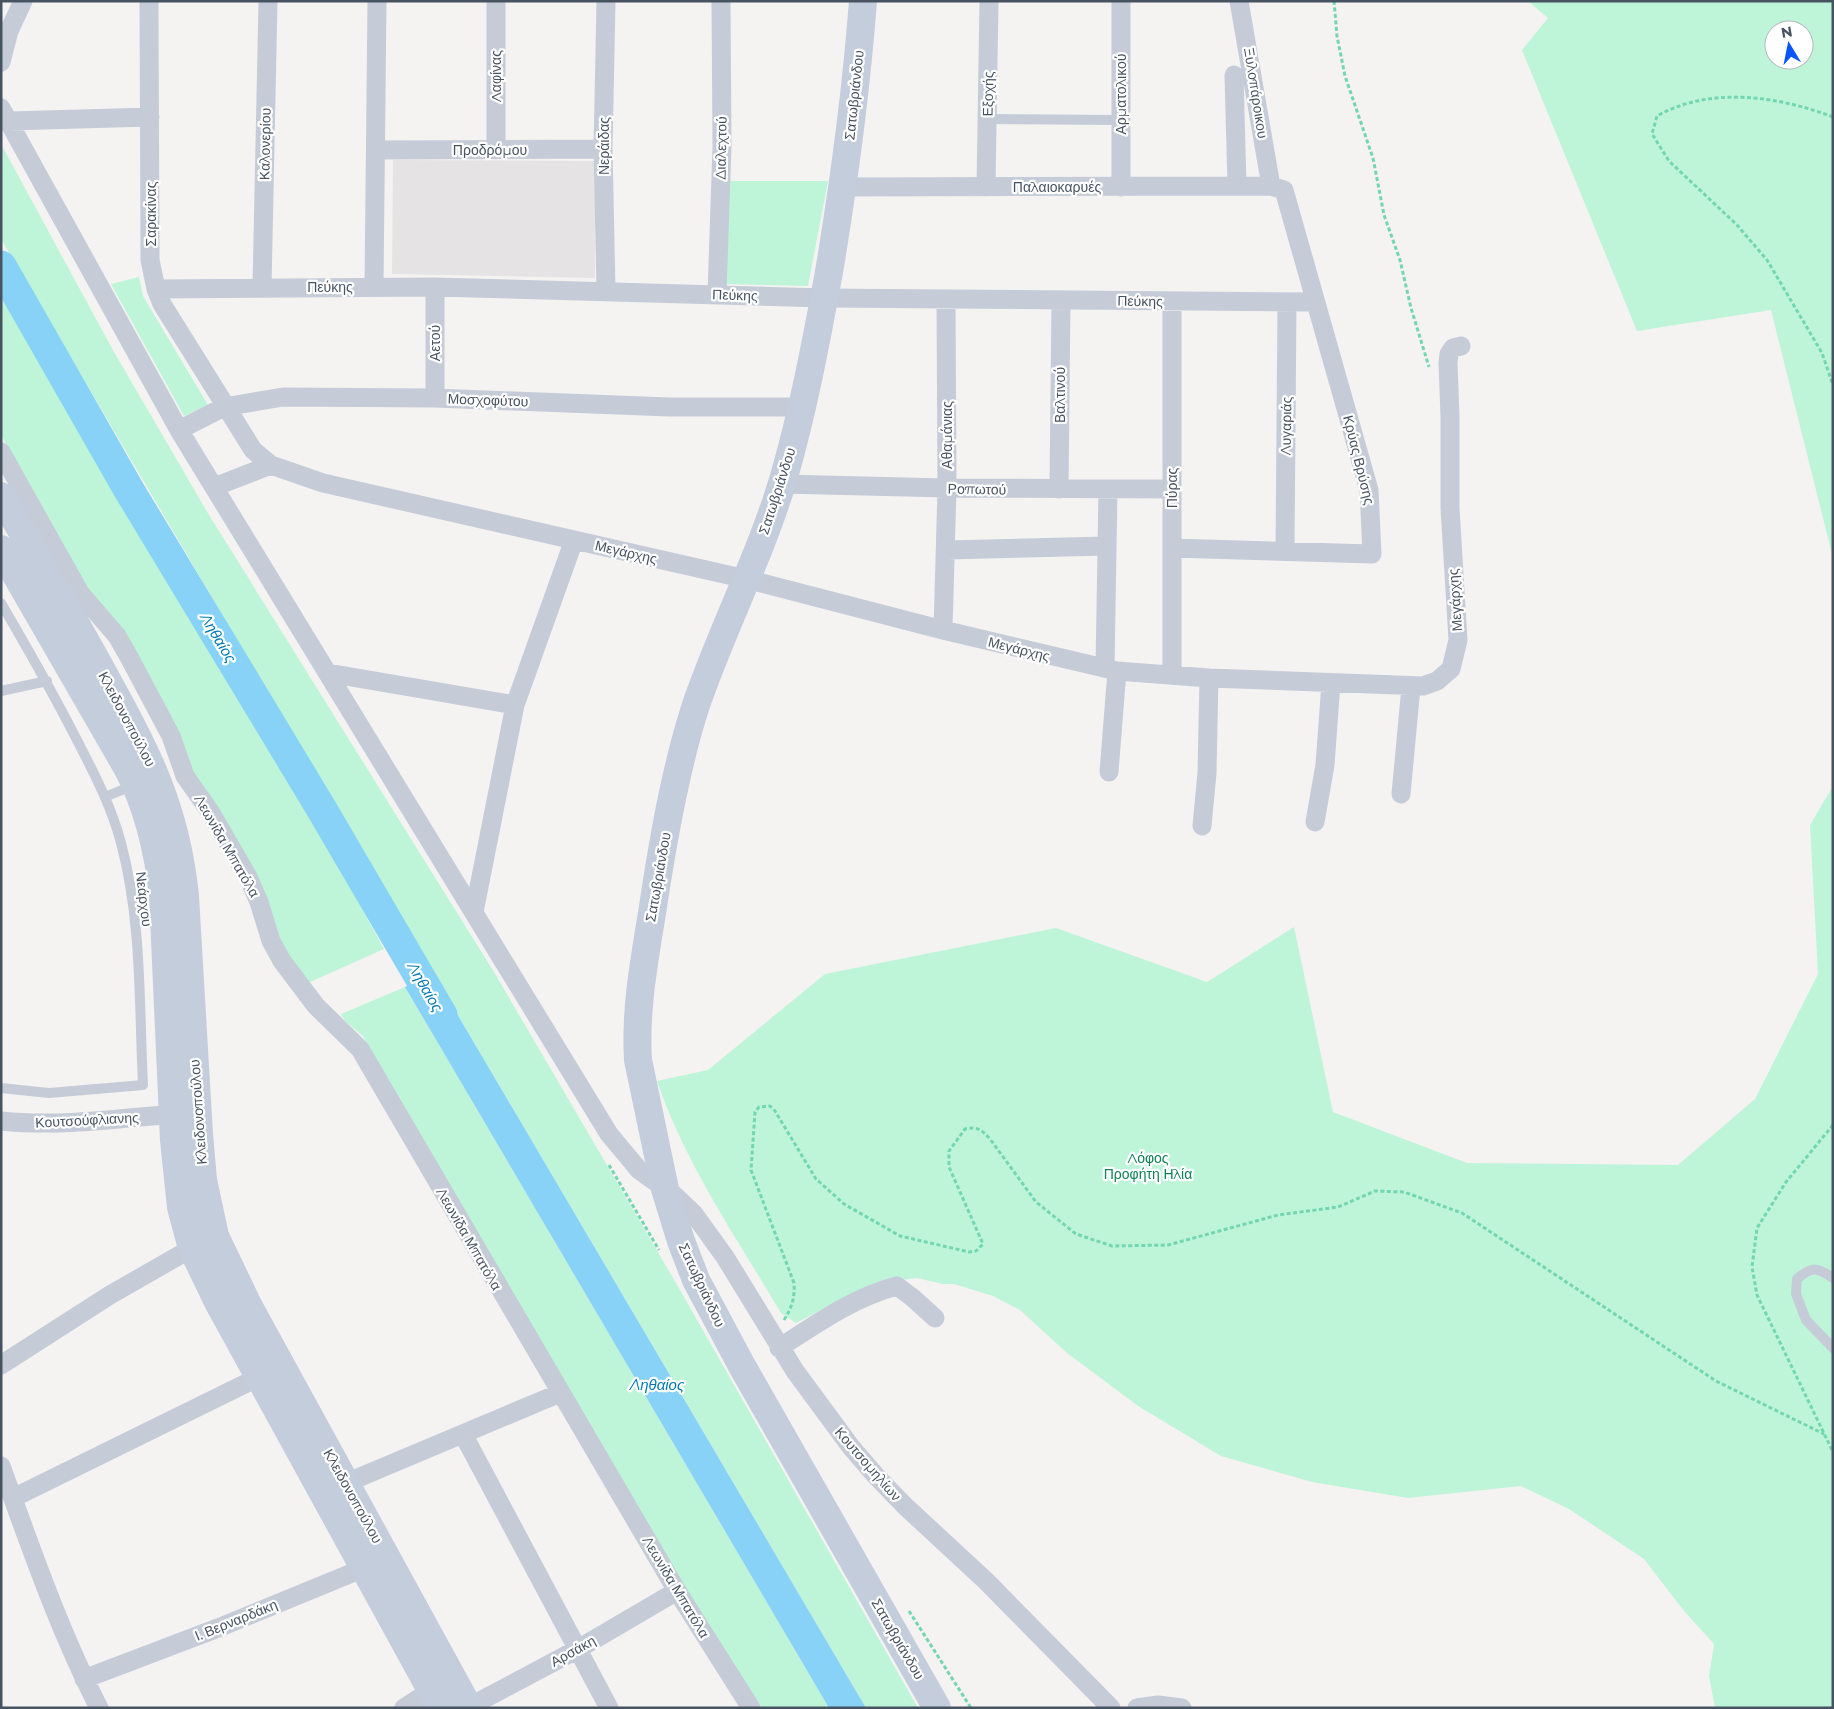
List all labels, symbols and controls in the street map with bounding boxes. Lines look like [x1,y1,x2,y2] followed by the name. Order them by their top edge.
[1764,20,1814,70] north arrow
[1780,22,1794,42] text: N
[1240,46,1272,140] street label: Ξυλοπάροικου
[840,49,868,141] street label: Σατωβριάνδου
[487,50,505,102] street label: Λαφίνας
[1112,54,1130,134] street label: Αρματολικού
[979,71,997,117] street label: Εξοχής
[255,108,275,180] street label: Καλονερίου
[711,116,731,180] street label: Διαλεχτού
[595,117,613,175] street label: Νεράιδας
[453,141,527,159] street label: Προδρόμου
[1013,178,1101,196] street label: Παλαιοκαρυές
[142,181,160,246] street label: Σαρακίνας
[307,278,353,296] street label: Πεύκης
[712,285,758,305] street label: Πεύκης
[1117,292,1163,310] street label: Πεύκης
[426,325,444,361] street label: Αετού
[1051,367,1069,423] street label: Βαλτινού
[447,390,529,410] street label: Μοσχοφύτου
[1276,396,1296,455] street label: Λυγαριάς
[938,401,956,469] street label: Αθαμάνιας
[1339,413,1379,507] street label: Κρύας Βρύσης
[754,445,800,537] street label: Σατωβριάνδου
[1163,467,1181,508] street label: Πύρας
[947,479,1007,499] street label: Ροπωτού
[593,536,659,568] street label: Μεγάρχης
[1444,568,1466,632] street label: Μεγάρχης
[196,609,241,667] water label: Ληθαίος
[986,633,1052,665] street label: Μεγάρχης
[94,668,160,770] street label: Κλειδονοπούλου
[190,791,264,901] street label: Λεωνίδα Μπατόλα
[641,831,675,923] street label: Σατωβριάνδου
[132,870,156,928] street label: Νεάρχου
[403,958,448,1016] water label: Ληθαίος
[185,1059,211,1165] street label: Κλειδονοπούλου
[35,1108,139,1132] street label: Κουτσούφλιανης
[1104,1149,1192,1183] park label: Λόφος Προφήτη Ηλία
[432,1184,506,1294] street label: Λεωνίδα Μπατόλα
[675,1240,729,1330] street label: Σατωβριάνδου
[629,1375,685,1394] water label: Ληθαίος
[831,1423,905,1505] street label: Κουτσομηλίων
[320,1446,386,1546] street label: Κλειδονοπούλου
[639,1533,713,1641] street label: Λεωνίδα Μπατόλα
[192,1595,280,1645] street label: Ι. Βερναρδάκη
[868,1595,928,1683] street label: Σατωβριάνδου
[547,1631,599,1671] street label: Αρσάκη

